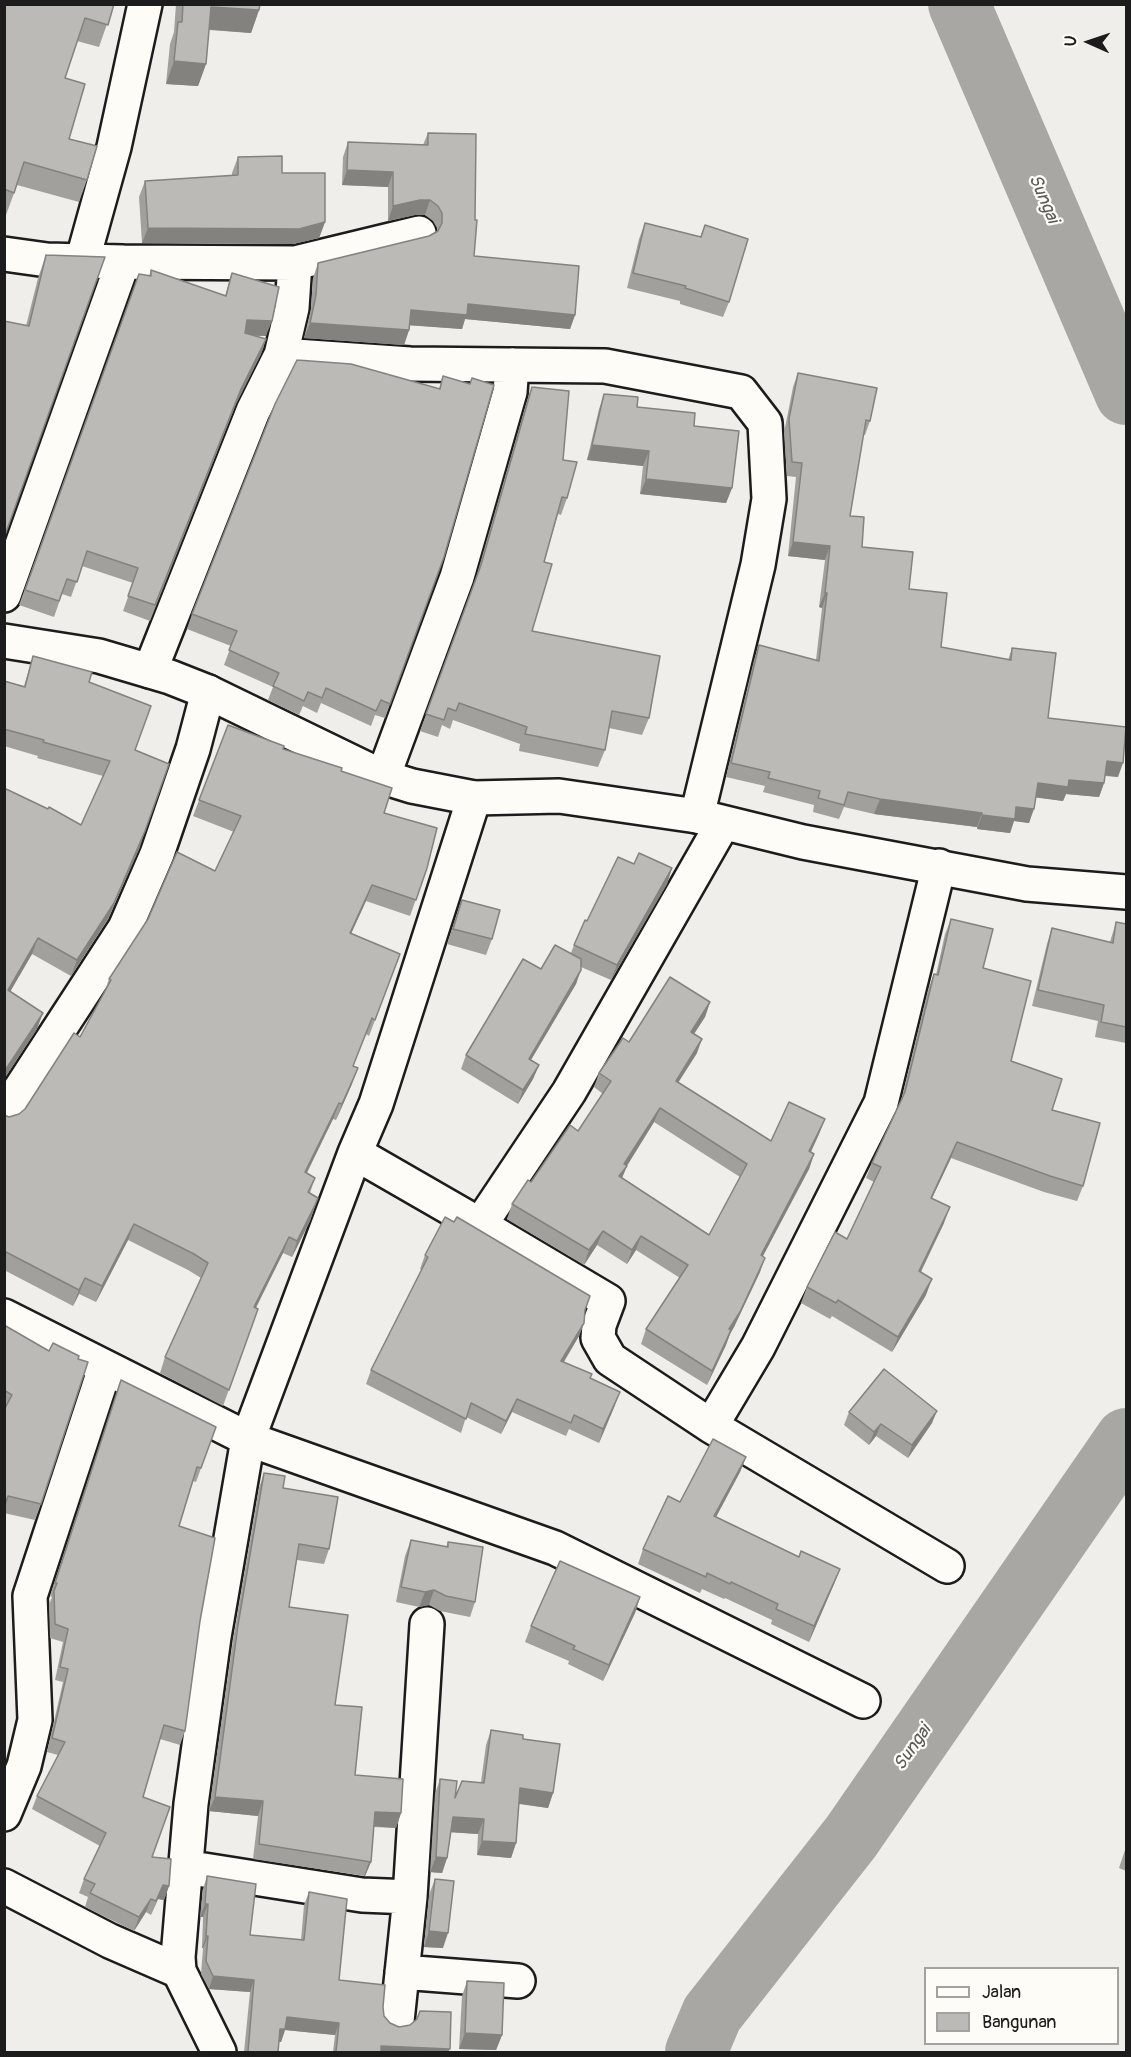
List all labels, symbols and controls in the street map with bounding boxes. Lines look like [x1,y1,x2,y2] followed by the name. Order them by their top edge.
[1059,12,1119,72] north arrow
[1061,35,1081,47] text: U
[1023,172,1063,226] water label: Sungai
[890,1721,936,1775] water label: Sungai
[924,1967,1119,2045] legend
[982,1981,1021,2004] text: Jalan
[982,2011,1057,2034] text: Bangunan

